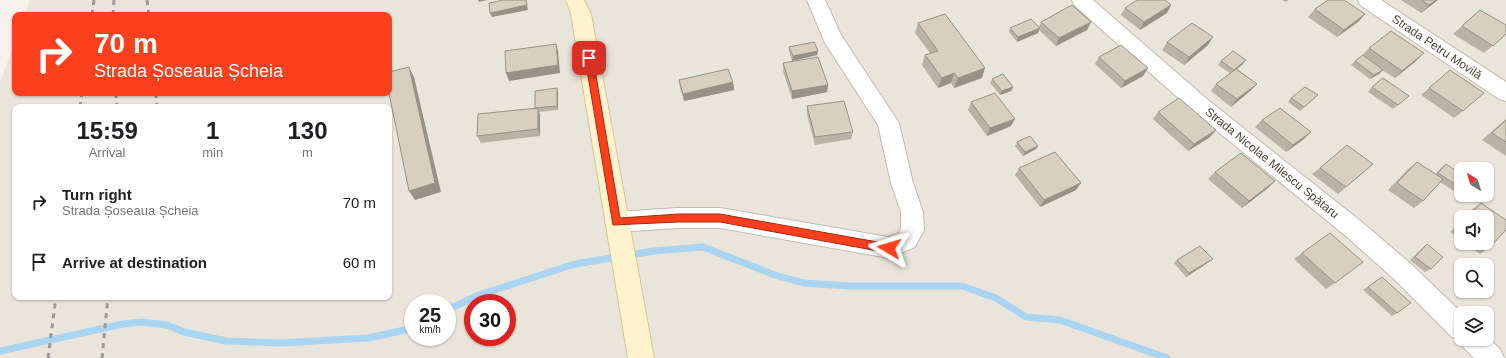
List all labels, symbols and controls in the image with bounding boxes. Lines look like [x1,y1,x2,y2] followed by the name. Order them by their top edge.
[1389,12,1485,82] street label: Strada Petru Movilă
[28,28,80,80] icon: right
[94,28,158,59] text: 70 m
[572,41,606,75] pin
[578,47,600,69] icon: arrive
[94,61,283,81] text: Strada Șoseaua Șcheia
[1202,105,1342,221] street label: Strada Nicolae Milescu Spătaru
[76,117,138,144] text: 15:59
[206,117,219,144] text: 1
[288,117,328,144] text: 130
[89,145,126,160] text: Arrival
[202,145,223,160] text: min
[302,145,313,160] text: m
[1454,162,1494,202] north arrow
[1454,162,1494,346] map controls
[62,186,132,203] text: Turn right
[28,191,50,213] icon: right
[343,194,376,211] text: 70 m
[62,203,199,218] text: Strada Șoseaua Șcheia
[1454,210,1494,250] button: sound
[868,227,910,269] position arrow
[28,251,50,273] icon: arrive
[62,254,207,271] text: Arrive at destination
[343,254,376,271] text: 60 m
[1454,258,1494,298] button: search
[464,294,516,346] speed limit sign: 30
[419,304,441,326] text: 25
[1454,306,1494,346] button: layers
[419,324,441,335] text: km/h

